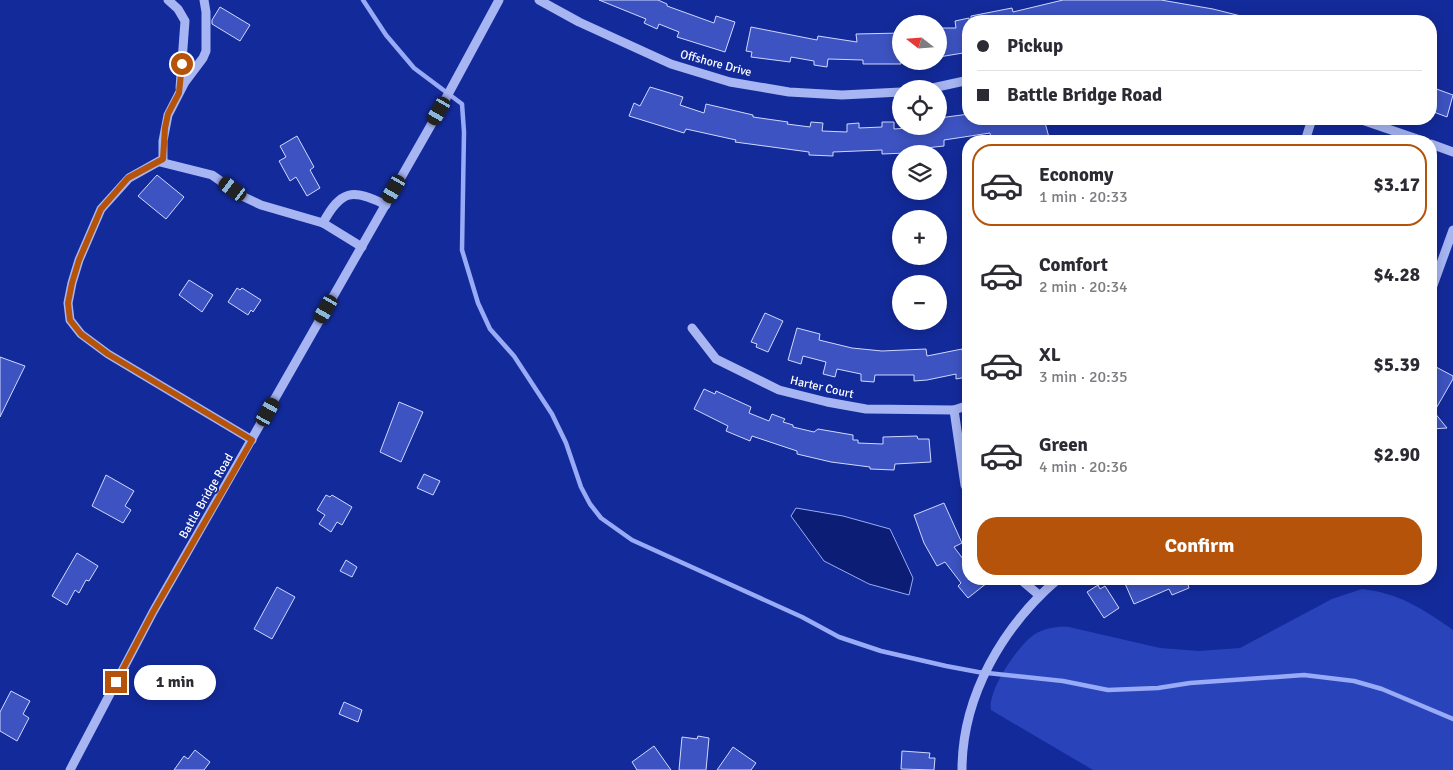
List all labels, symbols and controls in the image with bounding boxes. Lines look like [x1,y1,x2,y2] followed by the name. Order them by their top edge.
[892,15,948,70] north arrow
[892,15,947,330] map controls
[1007,34,1063,58] text: Pickup
[679,47,753,80] street label: Offshore Drive
[171,53,193,75] route start
[892,80,947,135] button: locate
[1007,83,1162,107] text: Battle Bridge Road
[425,94,452,128] car
[892,145,947,200] button: layers
[979,163,1024,208] icon: car
[1039,163,1113,187] text: Economy
[380,172,407,206] car
[1374,173,1420,197] text: $3.17
[216,174,249,204] car
[1039,187,1128,207] text: 1 min · 20:33
[892,210,947,265] button: +
[979,253,1024,298] icon: car
[1039,253,1108,277] text: Comfort
[1374,263,1420,287] text: $4.28
[892,275,947,330] button: −
[1039,277,1128,297] text: 2 min · 20:34
[312,292,339,326] car
[979,343,1024,388] icon: car
[1039,343,1061,367] text: XL
[1374,353,1420,377] text: $5.39
[1039,367,1128,387] text: 3 min · 20:35
[789,373,855,402] street label: Harter Court
[254,395,281,429] car
[979,433,1024,478] icon: car
[1039,433,1088,457] text: Green
[1374,443,1420,467] text: $2.90
[176,451,237,541] street label: Battle Bridge Road
[1039,457,1128,477] text: 4 min · 20:36
[977,517,1422,575] button: Confirm
[134,664,216,700] callout: 1 min
[105,671,127,693] route end
[156,672,194,692] text: 1 min

